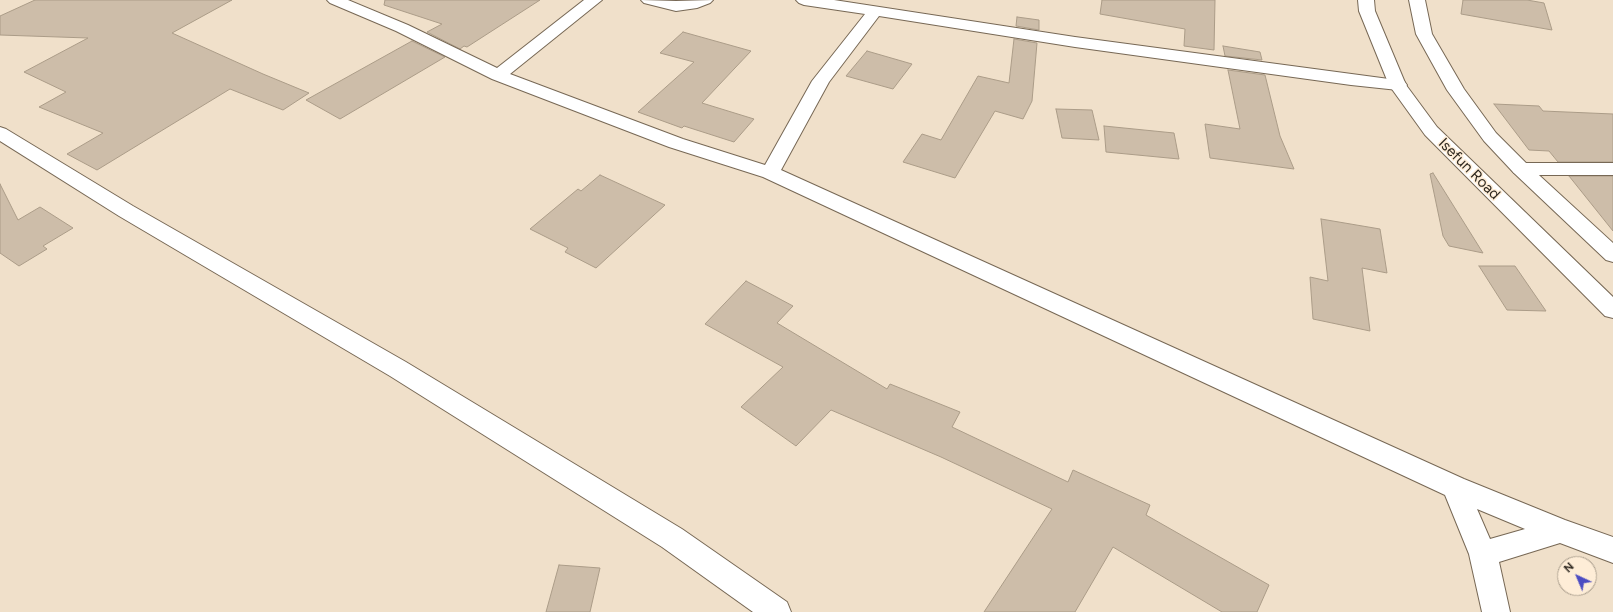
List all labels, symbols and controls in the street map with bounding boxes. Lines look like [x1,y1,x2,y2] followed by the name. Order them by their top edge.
[1434,134,1504,204] street label: Isefun Road
[1557,556,1597,596] north arrow
[1561,560,1577,575] text: N

